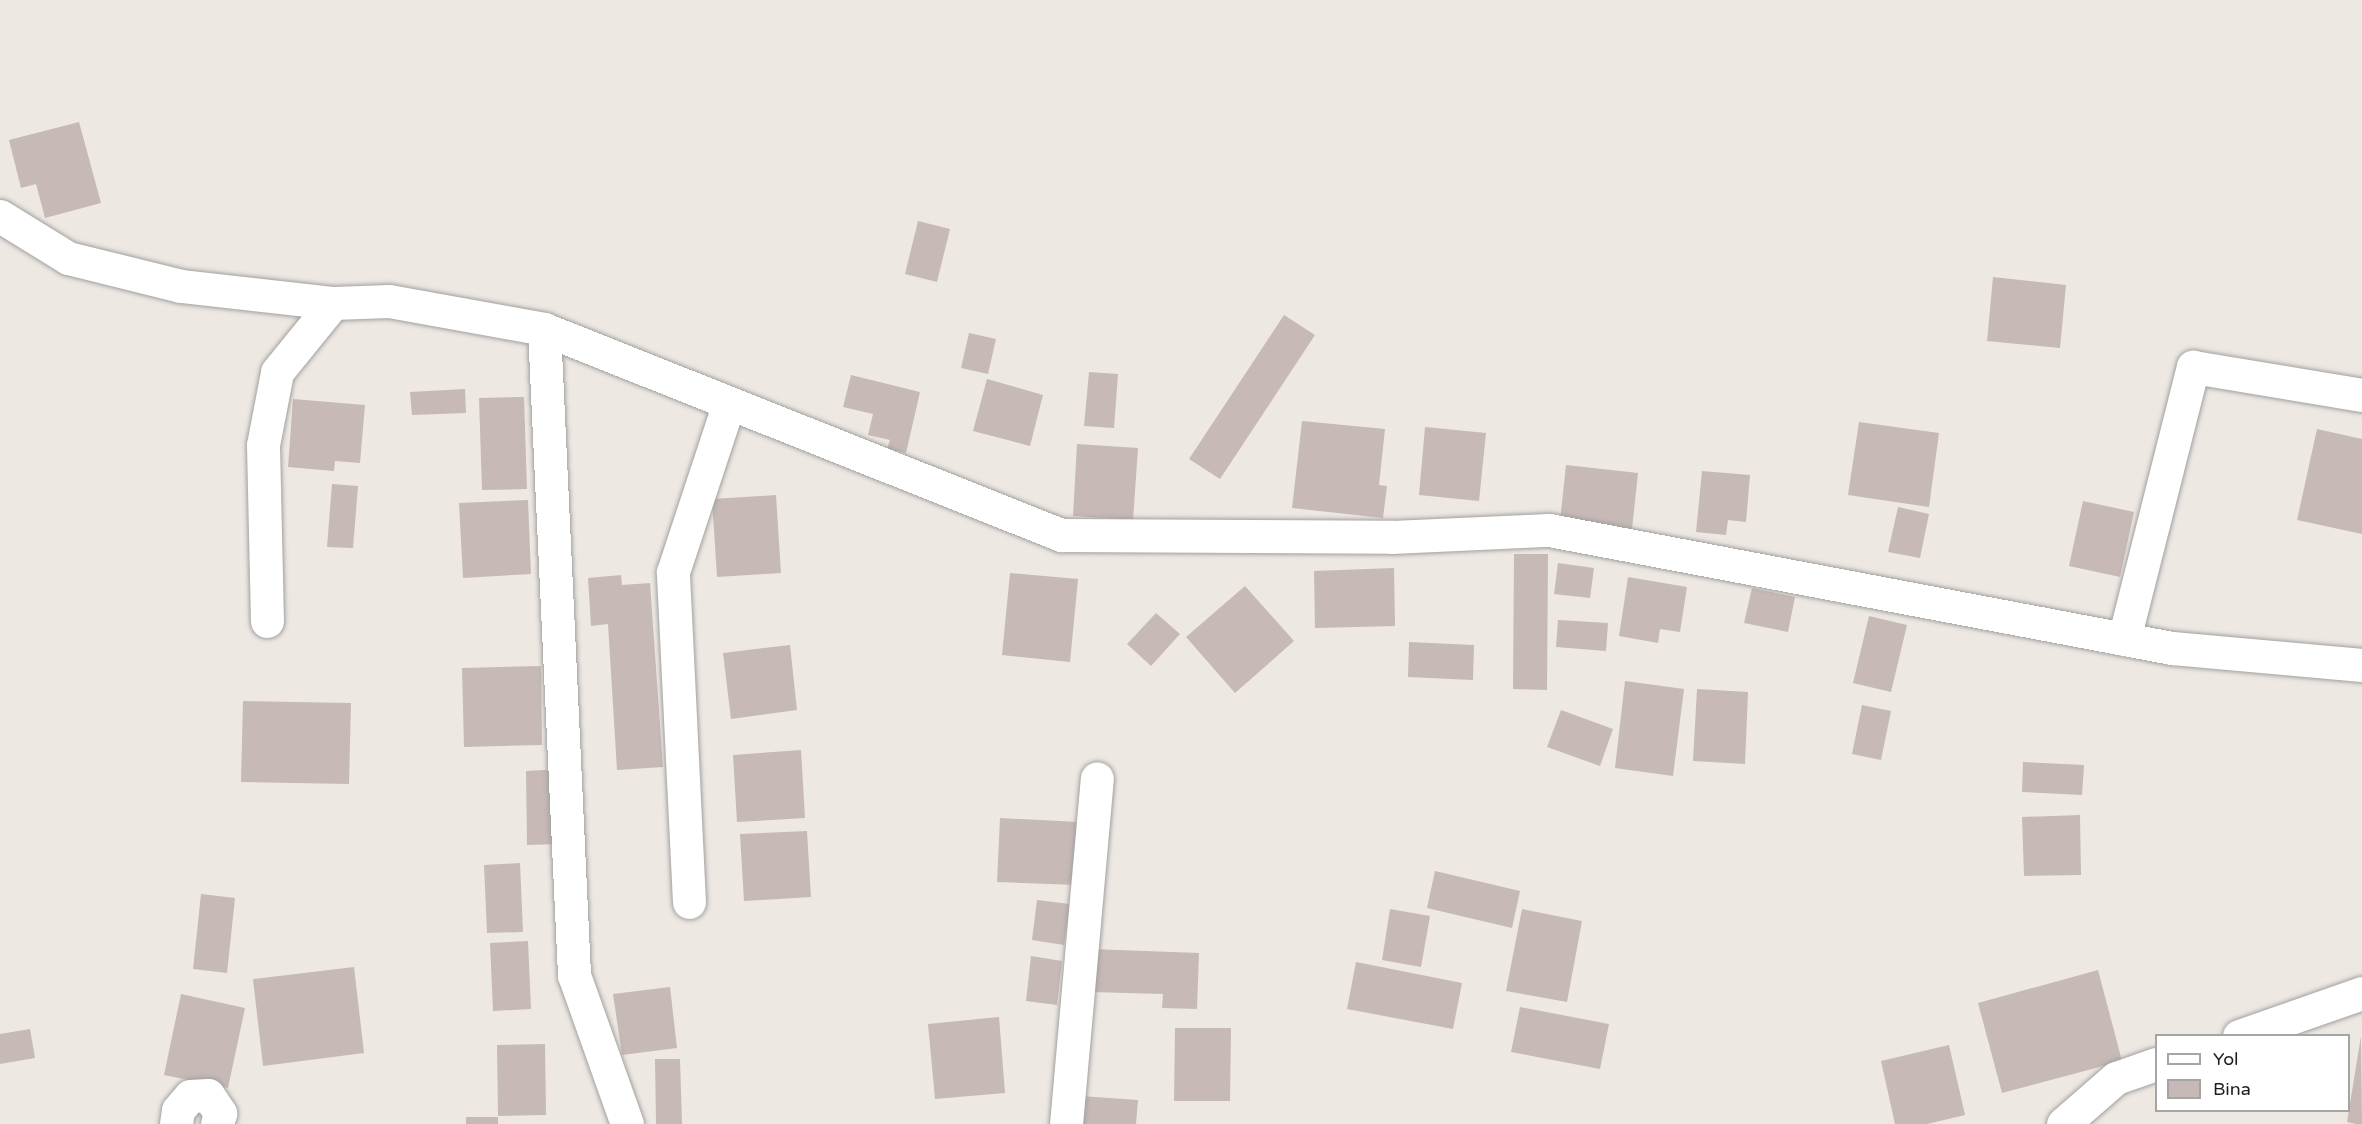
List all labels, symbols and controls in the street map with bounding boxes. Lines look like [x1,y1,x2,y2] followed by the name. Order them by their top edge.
[2155,1034,2350,1112] legend
[2213,1048,2239,1070] text: Yol
[2213,1078,2251,1100] text: Bina

